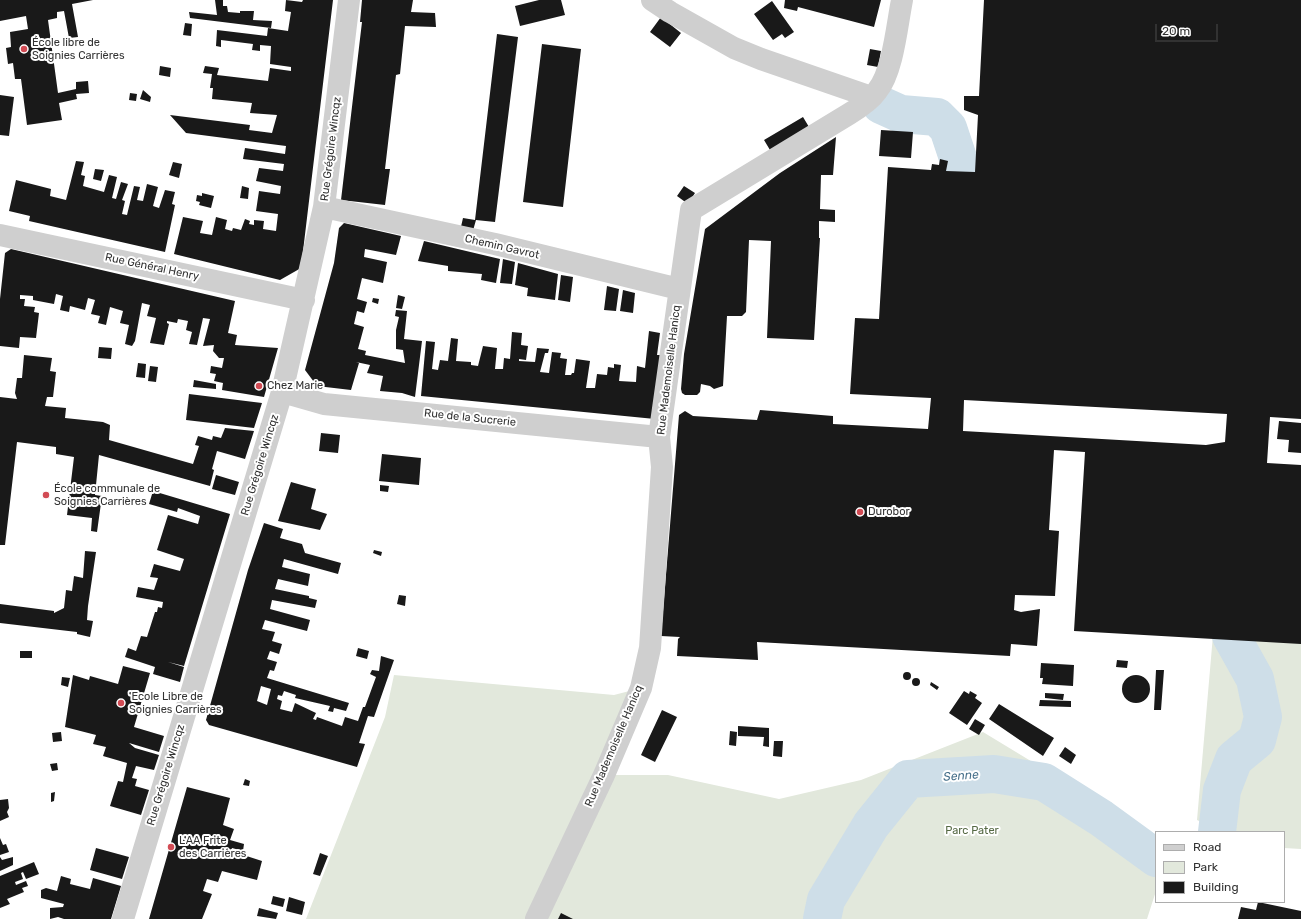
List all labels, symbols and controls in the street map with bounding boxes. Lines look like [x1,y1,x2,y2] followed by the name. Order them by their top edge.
[1157,16,1220,42] scale bar
[1162,24,1190,38] text: 20 m
[32,36,125,62] place label: École libre de Soignies Carrières
[19,44,29,54] marker: École libre de Soignies Carrières
[318,96,344,202] street label: Rue Grégoire Wincqz
[463,232,541,262] street label: Chemin Gavrot
[104,251,200,283] street label: Rue Général Henry
[654,304,684,436] street label: Rue Mademoiselle Hanicq
[267,379,323,393] place label: Chez Marie
[254,381,264,391] marker: Chez Marie
[423,407,517,429] street label: Rue de la Sucrerie
[238,413,282,517] street label: Rue Grégoire Wincqz
[54,482,160,508] place label: École communale de Soignies Carrières
[41,490,51,500] marker: École communale de Soignies Carrières
[868,505,910,519] place label: Durobor
[855,507,865,517] marker: Durobor
[582,683,646,809] street label: Rue Mademoiselle Hanicq
[129,690,222,716] place label: 'Ecole Libre de Soignies Carrières
[116,698,126,708] marker: 'Ecole Libre de Soignies Carrières
[144,723,188,827] street label: Rue Grégoire Wincqz
[943,768,979,784] water label: Senne
[945,824,999,838] park label: Parc Pater
[1155,831,1285,903] legend
[179,834,246,860] place label: L'AA Frite des Carrières
[1193,840,1221,854] text: Road
[166,842,176,852] marker: L'AA Frite des Carrières
[1193,860,1218,874] text: Park
[1193,880,1239,894] text: Building

